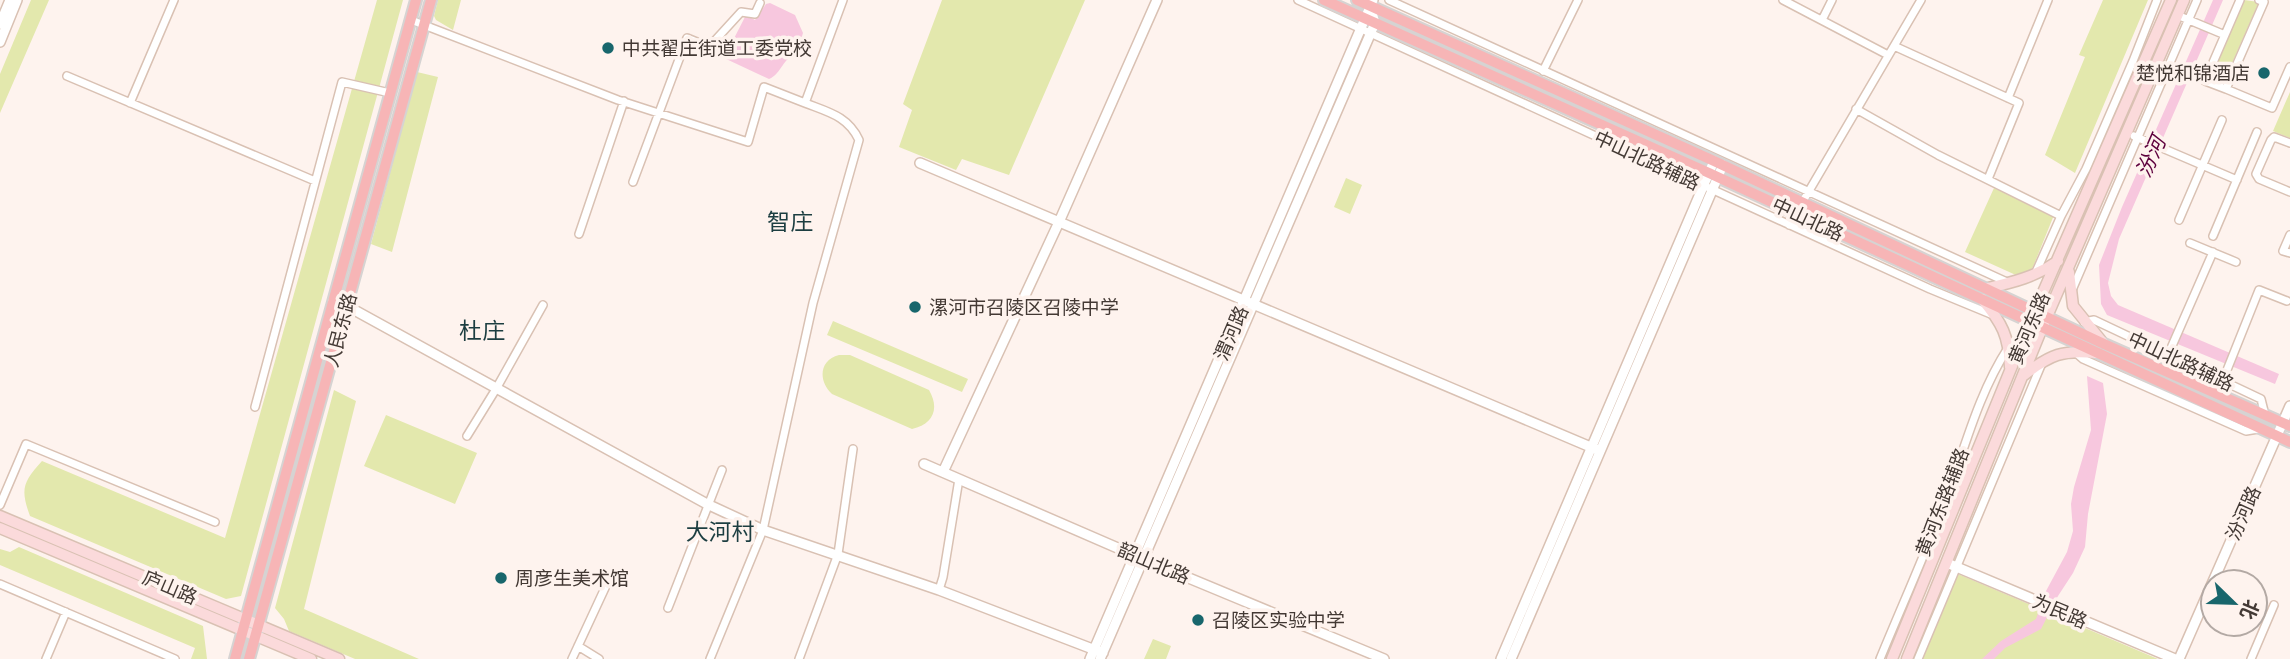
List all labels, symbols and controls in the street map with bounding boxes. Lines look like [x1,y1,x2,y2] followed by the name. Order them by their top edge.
[622,36,812,63] place label: 中共翟庄街道工委党校
[600,40,616,56] marker: 中共翟庄街道工委党校
[2136,61,2250,88] place label: 楚悦和锦酒店
[2256,65,2272,81] marker: 楚悦和锦酒店
[1589,125,1704,198] street label: 中山北路辅路
[2129,128,2175,182] water label: 汾河
[1767,192,1848,249] street label: 中山北路
[767,206,813,239] district label: 智庄
[2003,288,2058,369] street label: 黄河东路
[319,290,364,371] street label: 人民东路
[929,295,1119,322] place label: 漯河市召陵区召陵中学
[907,299,923,315] marker: 漯河市召陵区召陵中学
[1209,302,1256,365] street label: 渭河路
[459,315,505,348] district label: 杜庄
[2123,326,2238,399] street label: 中山北路辅路
[1910,444,1976,561] street label: 黄河东路辅路
[2220,482,2268,545] street label: 汾河路
[686,516,755,549] district label: 大河村
[1113,537,1194,592] street label: 韶山北路
[138,565,201,612] street label: 庐山路
[515,566,629,593] place label: 周彦生美术馆
[2199,568,2269,638] north arrow
[493,570,509,586] marker: 周彦生美术馆
[2028,589,2091,636] street label: 为民路
[2232,595,2264,623] text: 北
[1212,608,1345,635] place label: 召陵区实验中学
[1190,612,1206,628] marker: 召陵区实验中学

